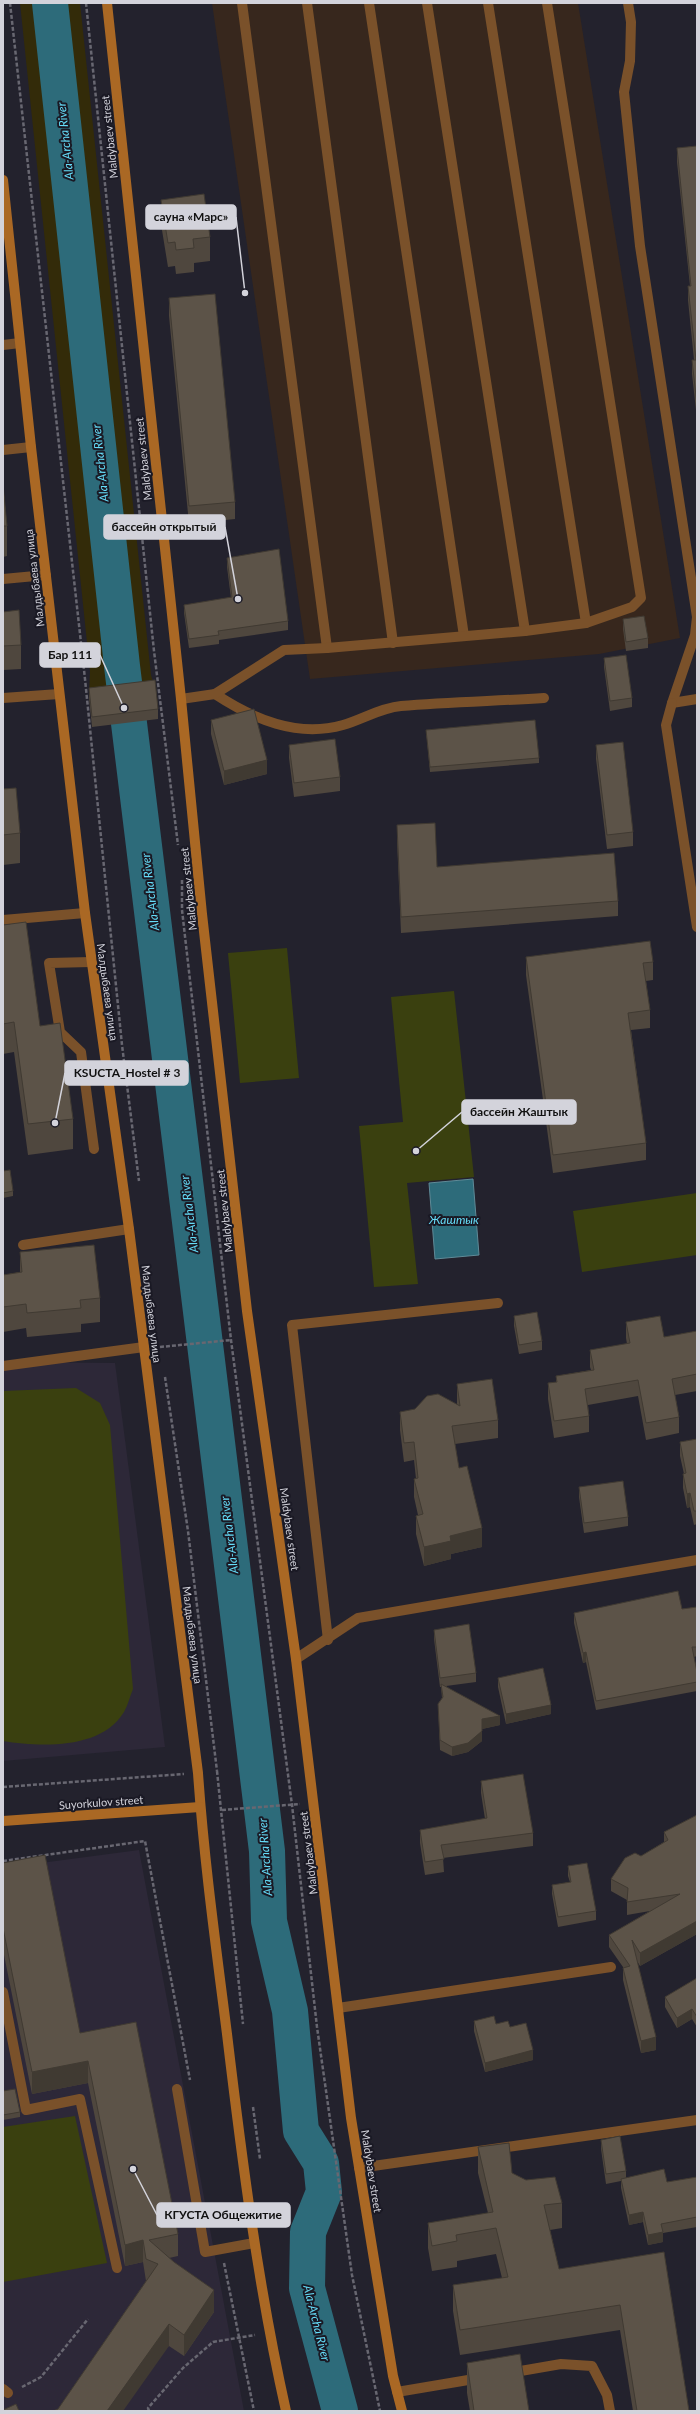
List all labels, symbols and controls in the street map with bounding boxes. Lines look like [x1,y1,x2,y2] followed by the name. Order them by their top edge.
[98,95,120,179] street label: Maldybaev street
[53,101,77,181] water label: Ala-Archa River
[146,205,236,229] callout: сауна «Марс»
[154,209,228,224] text: сауна «Марс»
[132,417,154,501] street label: Maldybaev street
[88,423,112,503] water label: Ala-Archa River
[104,515,225,539] callout: бассейн открытый
[112,519,216,534] text: бассейн открытый
[22,528,46,628] street label: Малдыбаева улица
[40,643,100,667] callout: Бар 111
[48,647,92,662] text: Бар 111
[177,847,199,931] street label: Maldybaev street
[138,852,162,933] water label: Ala-Archa River
[95,942,121,1042] street label: Малдыбаева улица
[65,1061,188,1085] callout: KSUCTA_Hostel # 3
[74,1065,180,1080] text: KSUCTA_Hostel # 3
[462,1100,576,1124] callout: бассейн Жаштык
[470,1104,569,1119] text: бассейн Жаштык
[213,1169,235,1253] street label: Maldybaev street
[177,1174,201,1255] water label: Ala-Archa River
[428,1212,479,1227] water label: Жаштык
[140,1264,164,1364] street label: Малдыбаева улица
[278,1487,302,1571] street label: Maldybaev street
[217,1495,241,1576] water label: Ala-Archa River
[181,1585,205,1685] street label: Малдыбаева улица
[58,1793,144,1811] street label: Suyorkulov street
[296,1811,320,1895] street label: Maldybaev street
[255,1817,275,1897] water label: Ala-Archa River
[359,2129,385,2213] street label: Maldybaev street
[157,2203,290,2227] callout: КГУСТА Общежитие
[164,2207,282,2222] text: КГУСТА Общежитие
[300,2282,334,2363] water label: Ala-Archa River

